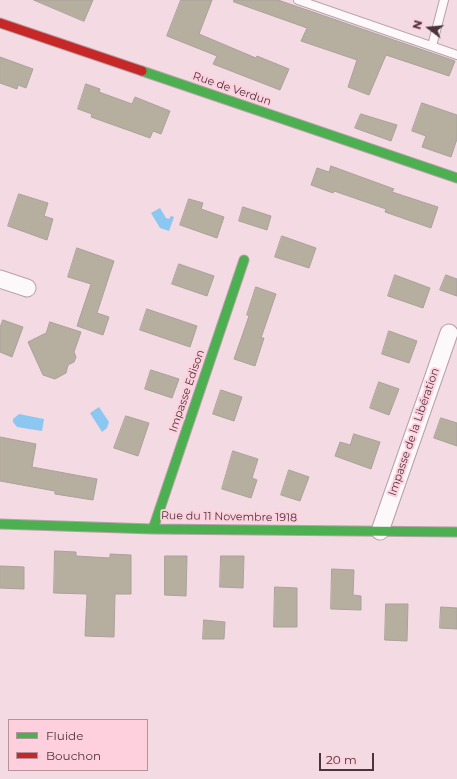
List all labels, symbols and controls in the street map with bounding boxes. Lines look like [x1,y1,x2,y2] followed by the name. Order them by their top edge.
[409,8,449,48] north arrow
[410,18,425,31] text: N
[191,69,273,109] street label: Rue de Verdun
[167,348,207,434] street label: Impasse Edison
[386,366,442,498] street label: Impasse de la Libération
[161,509,297,525] street label: Rue du 11 Novembre 1918
[8,719,148,771] legend
[46,728,84,743] text: Fluide
[321,745,376,771] scale bar
[46,748,101,763] text: Bouchon
[326,752,357,767] text: 20 m

